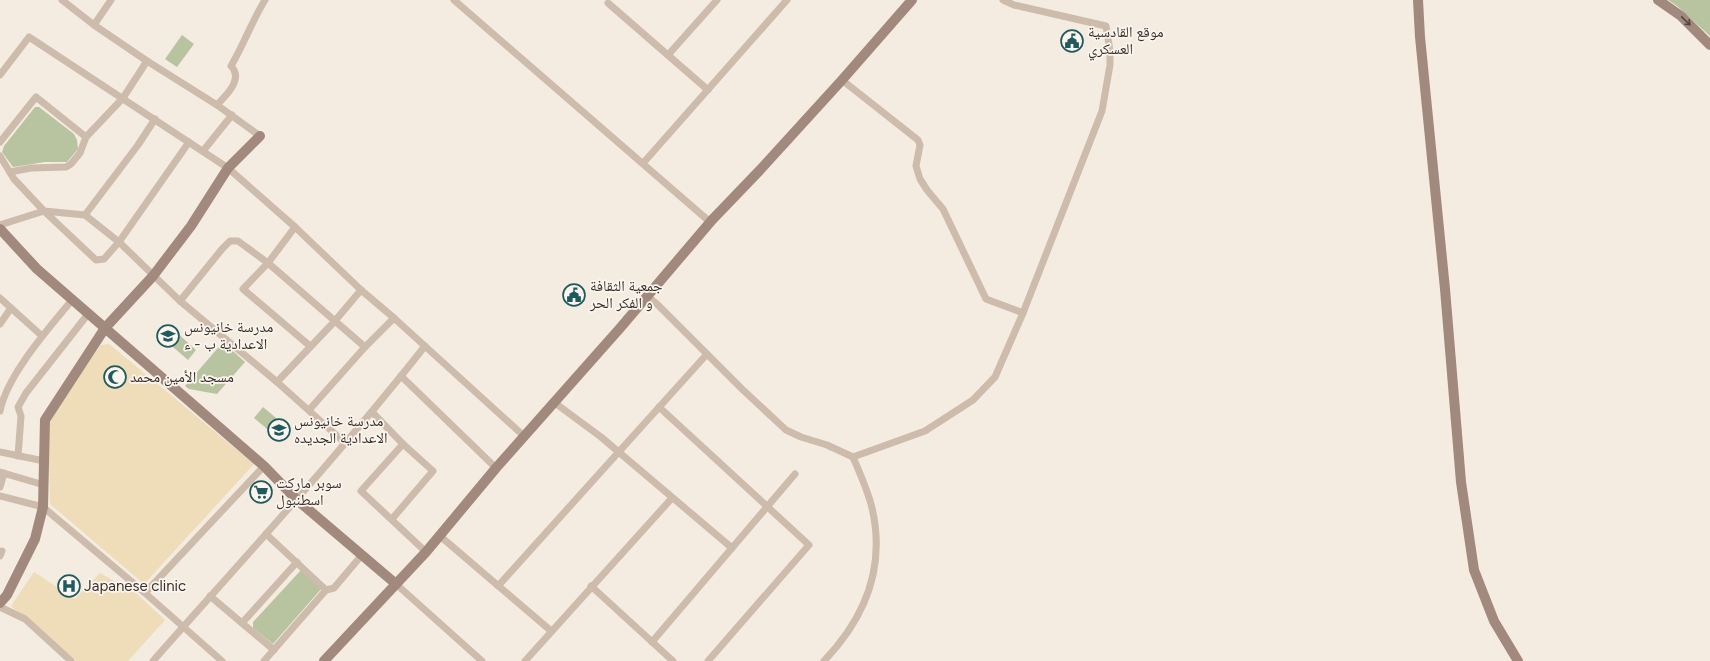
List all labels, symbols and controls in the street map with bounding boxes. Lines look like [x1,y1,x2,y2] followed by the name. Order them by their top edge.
[1681,16,1691,26] one-way arrow
[1088,23,1164,61] place label: موقع القادسية العسكري
[1059,28,1085,54] public building icon: موقع القادسية العسكري
[589,277,663,312] place label: جمعية الثقافة و الفكر الحر
[561,282,587,308] public building icon: جمعية الثقافة و الفكر الحر
[184,318,274,353] place label: مدرسة خانيونس الاعدادية ب - ء
[155,323,181,349] school or university icon: مدرسة خانيونس الاعدادية ب - ء
[102,364,128,390] mosque icon: مسجد الأمين محمد
[130,368,234,387] place label: مسجد الأمين محمد
[294,412,388,447] place label: مدرسة خانيونس الاعدادية الجديده
[266,417,292,443] school or university icon: مدرسة خانيونس الاعدادية الجديده
[276,474,342,510] place label: سوبر ماركت اسطنبول
[248,479,274,505] supermarket icon: سوبر ماركت اسطنبول
[56,573,82,599] hospital icon: Japanese clinic
[84,577,186,595] place label: Japanese clinic

